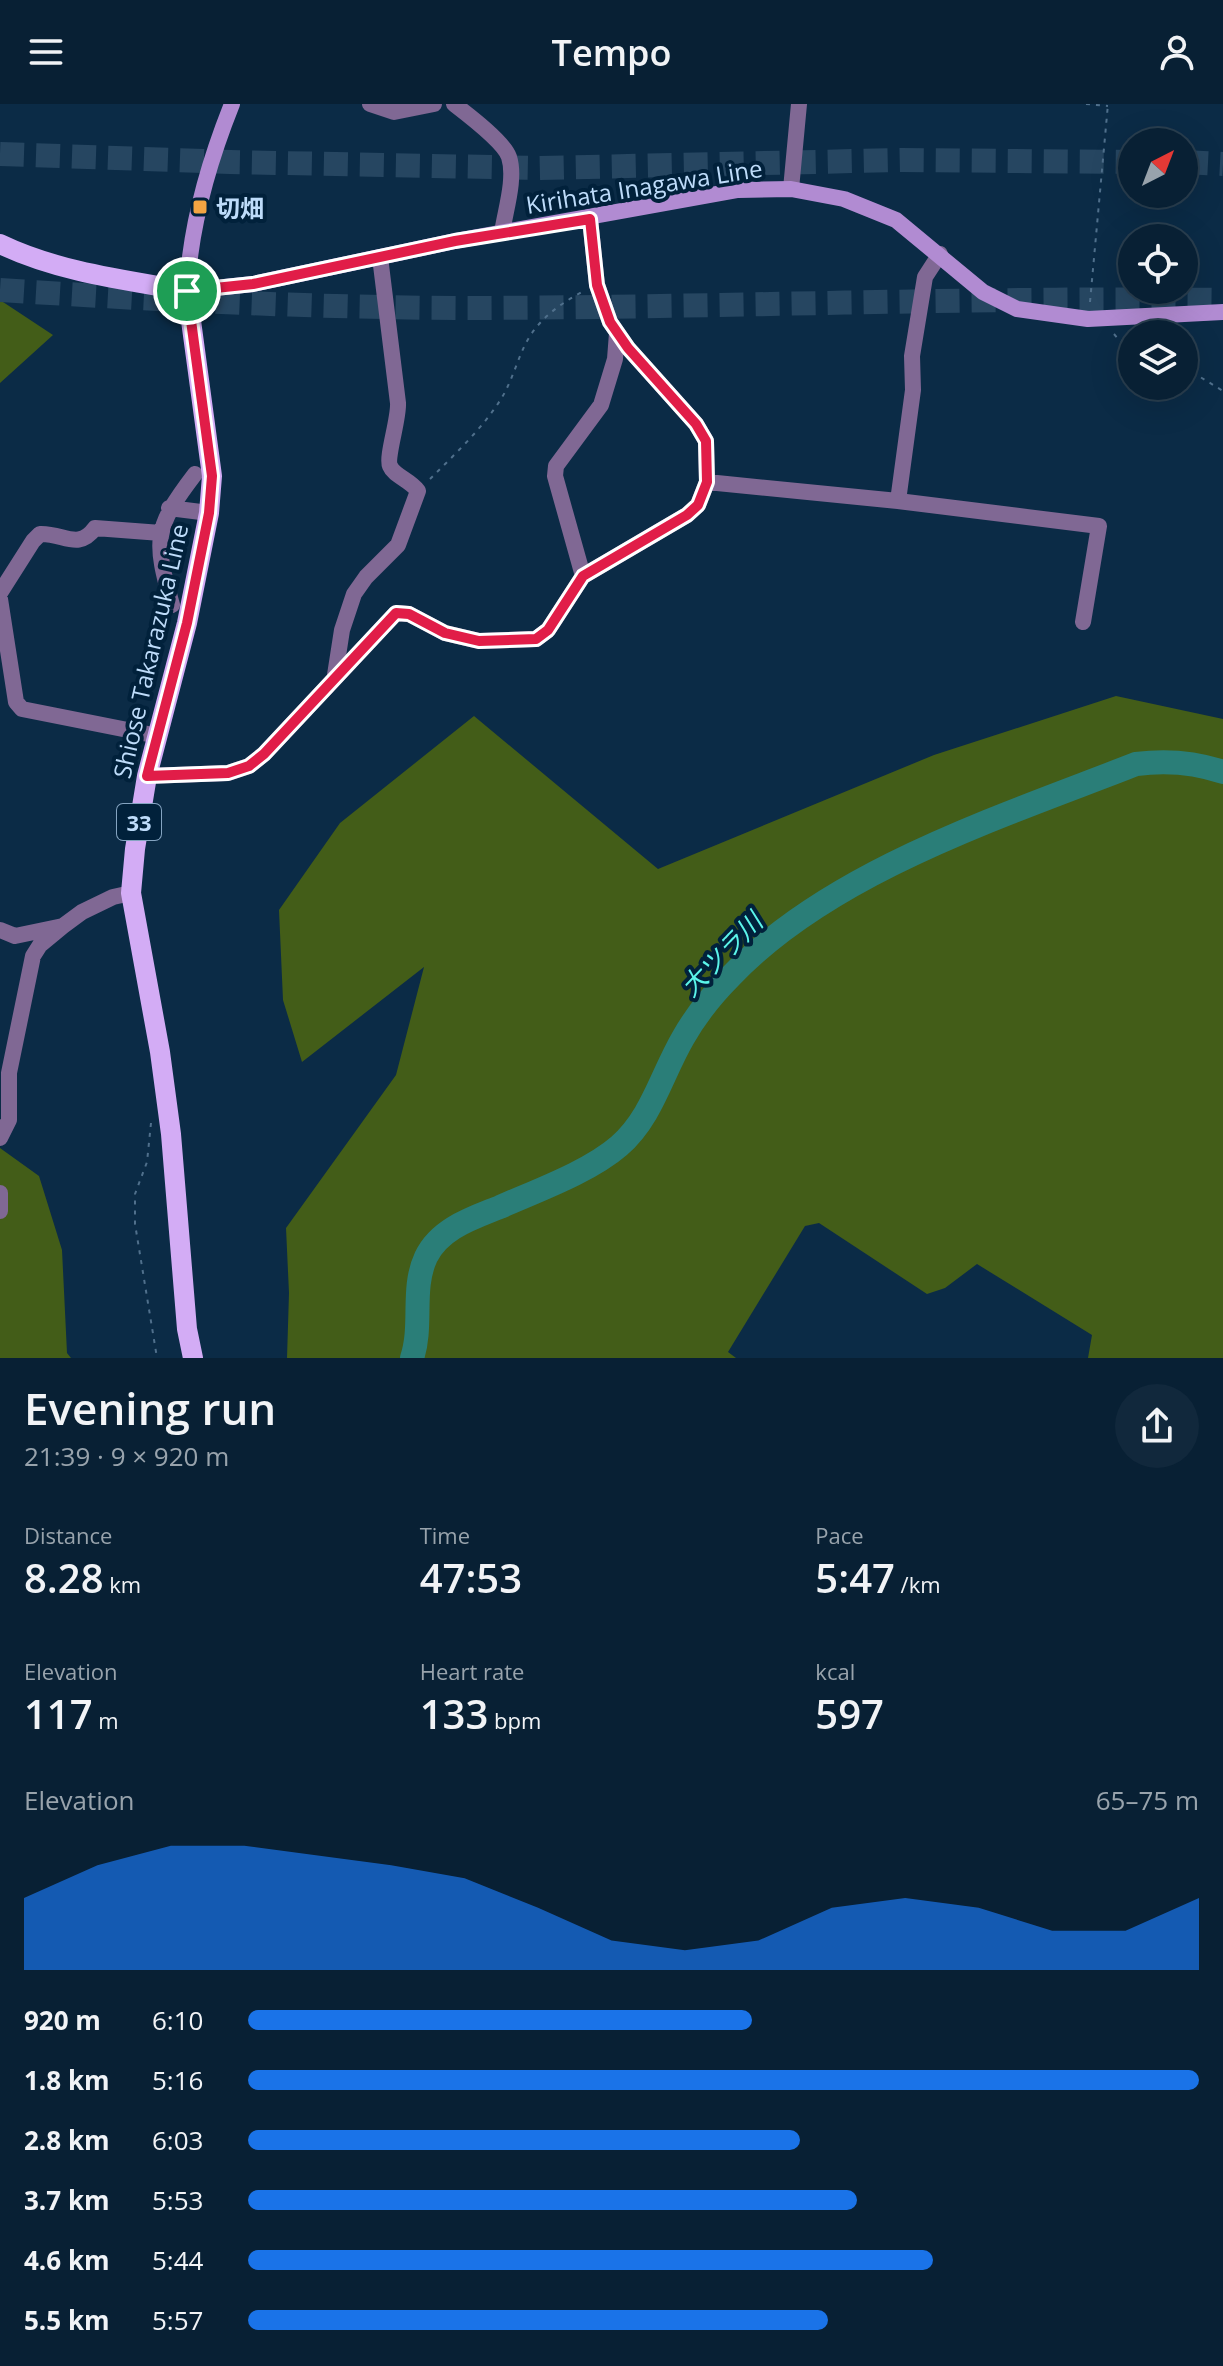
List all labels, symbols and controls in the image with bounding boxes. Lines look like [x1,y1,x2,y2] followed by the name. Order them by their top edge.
[552,28,671,77] text: Tempo
[24,30,68,74] icon: menu
[1155,30,1199,74] icon: person
[1118,128,1198,208] north arrow
[1118,128,1198,400] map controls
[523,151,765,221] street label: Kirihata Inagawa Line
[216,191,264,224] place label: 切畑
[191,198,209,216] marker: 切畑
[1118,224,1198,304] button: locate
[153,257,221,325] pin
[165,269,209,313] icon: arrive
[1118,320,1198,400] button: layers
[105,521,195,781] street label: Shiose Takarazuka Line
[117,804,161,840] road number: 33
[672,902,772,1004] water label: 大ツラ川
[24,1378,276,1438] text: Evening run
[1115,1384,1199,1468] button: share
[24,1438,229,1474] text: 21:39 · 9 × 920 m
[24,1520,112,1550] text: Distance
[420,1520,470,1550] text: Time
[815,1520,864,1550] text: Pace
[24,1550,104,1605] text: 8.28
[420,1550,522,1605] text: 47:53
[815,1550,895,1605] text: 5:47
[104,1569,141,1599] text: km
[895,1569,941,1599] text: /km
[24,1656,117,1686] text: Elevation
[420,1656,524,1686] text: Heart rate
[815,1656,855,1686] text: kcal
[24,1686,93,1741] text: 117
[420,1686,488,1741] text: 133
[815,1686,884,1741] text: 597
[93,1705,119,1735] text: m
[488,1705,541,1735] text: bpm
[24,1782,134,1818] text: Elevation
[1096,1782,1199,1818] text: 65–75 m
[24,2002,101,2038] text: 920 m
[152,2002,203,2038] text: 6:10
[24,2062,110,2098] text: 1.8 km
[152,2062,203,2098] text: 5:16
[24,2122,110,2158] text: 2.8 km
[152,2122,203,2158] text: 6:03
[24,2182,110,2218] text: 3.7 km
[152,2182,203,2218] text: 5:53
[24,2242,110,2278] text: 4.6 km
[152,2242,203,2278] text: 5:44
[24,2302,110,2338] text: 5.5 km
[152,2302,203,2338] text: 5:57

